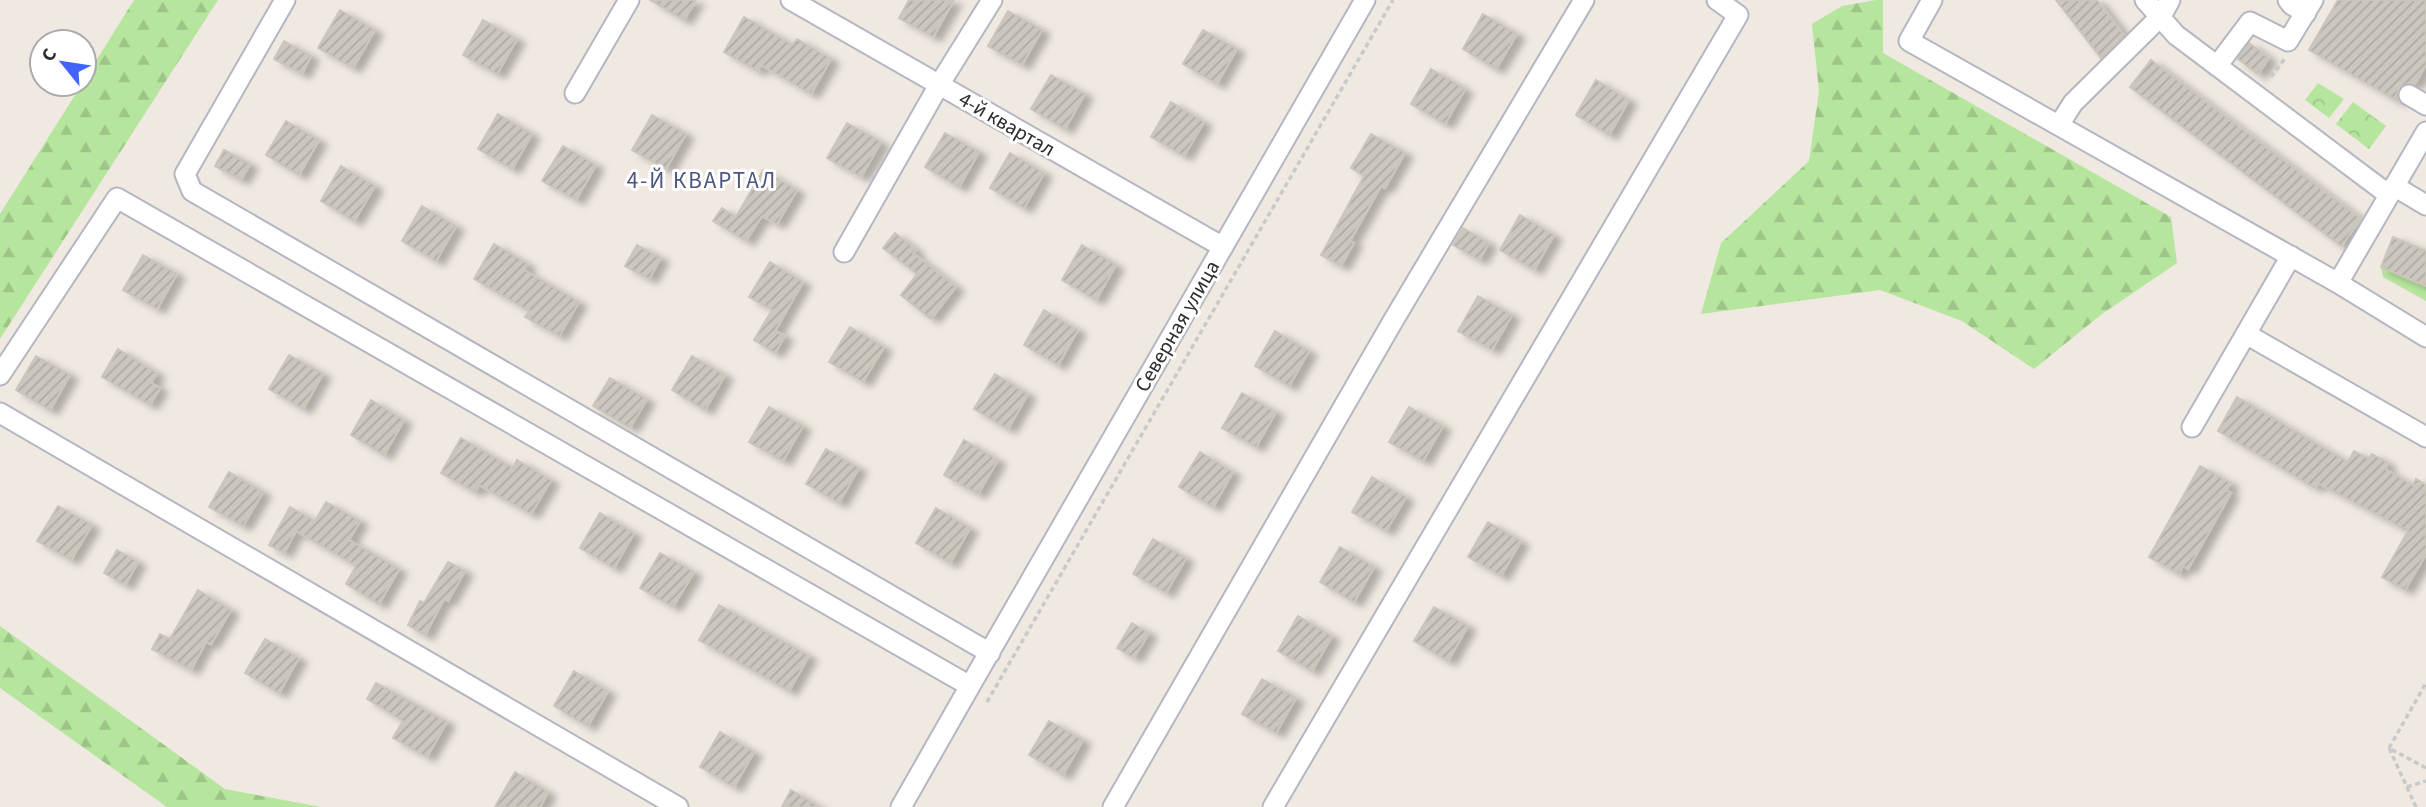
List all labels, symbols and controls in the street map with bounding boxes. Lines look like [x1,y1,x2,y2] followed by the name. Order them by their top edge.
[28,28,98,98] north arrow
[35,44,64,67] text: С
[953,84,1061,164] street label: 4-й квартал
[627,164,777,197] district label: 4-Й КВАРТАЛ
[1127,255,1227,397] street label: Северная улица

